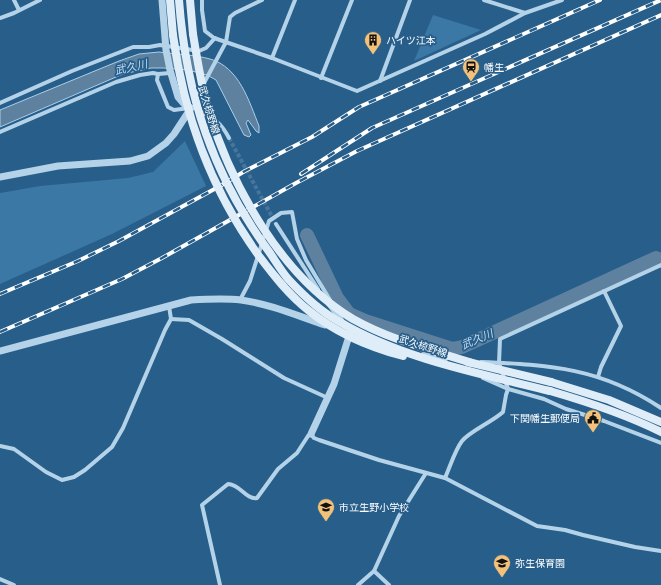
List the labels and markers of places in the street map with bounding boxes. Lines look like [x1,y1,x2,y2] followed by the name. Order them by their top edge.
[363,30,383,55] building icon: ハイツ江本
[386,35,436,46] place label: ハイツ江本
[461,57,481,82] station icon: 幡生
[484,62,504,73] place label: 幡生
[583,408,603,433] public building icon: 下関幡生郵便局
[510,413,580,424] place label: 下関幡生郵便局
[316,497,336,522] school or university icon: 市立生野小学校
[339,502,409,513] place label: 市立生野小学校
[492,553,512,578] school or university icon: 弥生保育園
[515,558,565,569] place label: 弥生保育園

